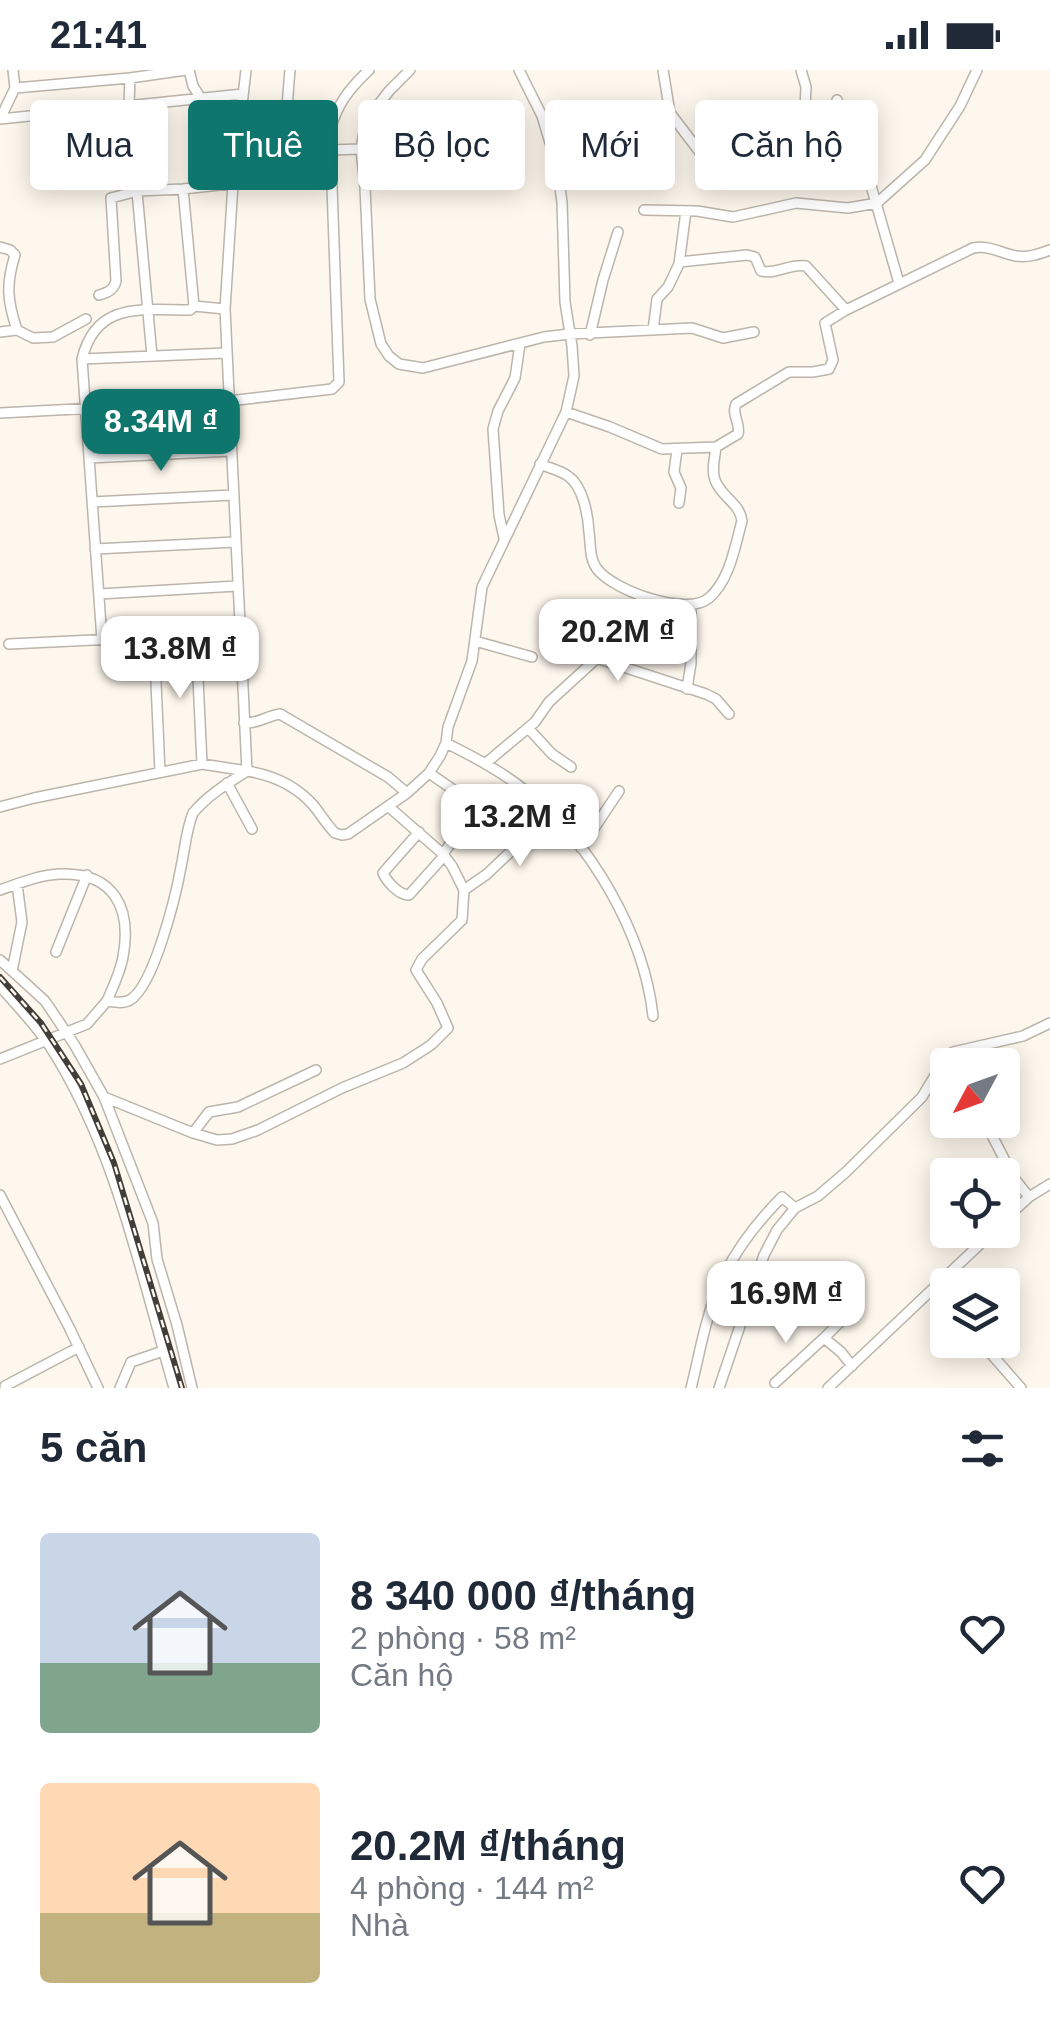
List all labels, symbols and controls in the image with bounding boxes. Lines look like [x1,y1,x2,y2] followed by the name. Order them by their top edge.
[50,14,147,56] text: 21:41
[30,100,168,190] chip: Mua
[188,100,338,190] chip: Thuê
[358,100,525,190] chip: Bộ lọc
[545,100,675,190] chip: Mới
[695,100,878,190] chip: Căn hộ
[69,389,253,474] pin: 8.34M ₫
[104,403,218,439] text: 8.34M ₫
[526,599,710,684] pin: 20.2M ₫
[561,613,675,649] text: 20.2M ₫
[88,616,272,701] pin: 13.8M ₫
[123,630,237,666] text: 13.8M ₫
[428,784,612,869] pin: 13.2M ₫
[463,798,577,834] text: 13.2M ₫
[930,1048,1020,1138] north arrow
[930,1048,1020,1358] map controls
[930,1158,1020,1248] button: locate
[694,1261,878,1346] pin: 16.9M ₫
[930,1268,1020,1358] button: layers
[729,1275,843,1311] text: 16.9M ₫
[955,1421,1010,1476] icon: filters
[40,1424,147,1471] text: 5 căn
[350,1572,696,1619] text: 8 340 000 ₫/tháng
[120,1573,240,1693] icon: home
[955,1606,1010,1661] icon: heart
[350,1620,576,1656] text: 2 phòng · 58 m²
[350,1657,453,1693] text: Căn hộ
[350,1822,626,1869] text: 20.2M ₫/tháng
[120,1823,240,1943] icon: home
[955,1856,1010,1911] icon: heart
[350,1870,594,1906] text: 4 phòng · 144 m²
[350,1907,409,1943] text: Nhà

